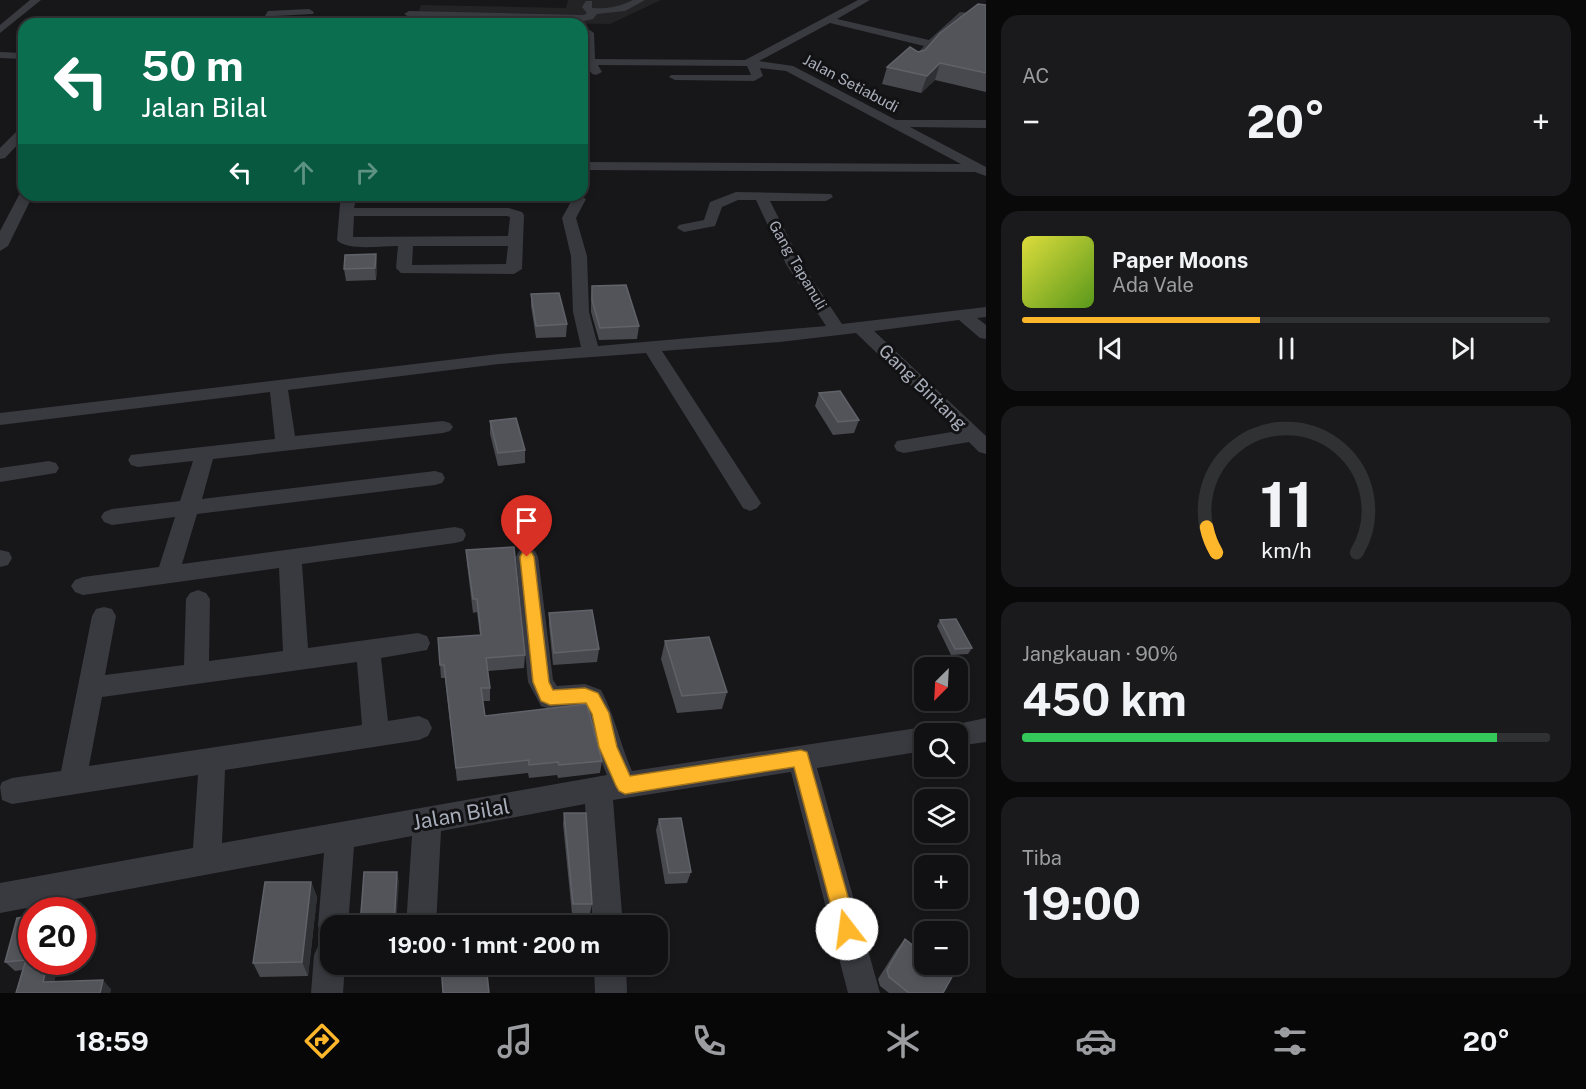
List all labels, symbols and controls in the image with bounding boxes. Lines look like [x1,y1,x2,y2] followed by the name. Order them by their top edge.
[141,41,244,90] text: 50 m
[42,42,120,120] icon: left
[800,51,902,115] street label: Jalan Setiabudi
[1022,64,1049,88] text: AC
[141,91,268,123] text: Jalan Bilal
[1247,95,1325,148] text: 20°
[1022,103,1040,141] text: −
[1532,103,1550,141] text: +
[224,156,257,189] icon: left
[287,156,320,189] icon: ahead
[350,156,383,189] icon: right
[766,217,830,313] street label: Gang Tapanuli
[1112,247,1248,273] text: Paper Moons
[1112,273,1194,297] text: Ada Vale
[1094,332,1127,365] icon: previous
[1270,332,1303,365] icon: pause
[1446,332,1479,365] icon: next
[875,340,971,434] street label: Gang Bintang
[1259,469,1313,542] text: 11
[501,495,552,557] pin
[510,504,543,537] icon: arrive
[1261,539,1311,564] text: km/h
[1022,642,1178,666] text: Jangkauan · 90%
[914,657,968,711] north arrow
[914,657,968,975] map controls
[1022,673,1187,726] text: 450 km
[914,723,968,777] button: search
[914,789,968,843] button: layers
[410,793,512,835] street label: Jalan Bilal
[1022,846,1062,870] text: Tiba
[914,855,968,909] button: +
[1022,877,1141,930] text: 19:00
[18,897,96,975] speed limit sign: 20
[815,897,879,961] position arrow
[914,921,968,975] button: −
[388,932,600,958] text: 19:00 · 1 mnt · 200 m
[301,1020,343,1062] icon: directions
[494,1020,536,1062] icon: music
[688,1020,730,1062] icon: phone
[882,1020,924,1062] icon: climate
[1075,1020,1117,1062] icon: car
[1269,1020,1311,1062] icon: filters
[76,1025,149,1057] text: 18:59
[1463,1025,1510,1057] text: 20°

